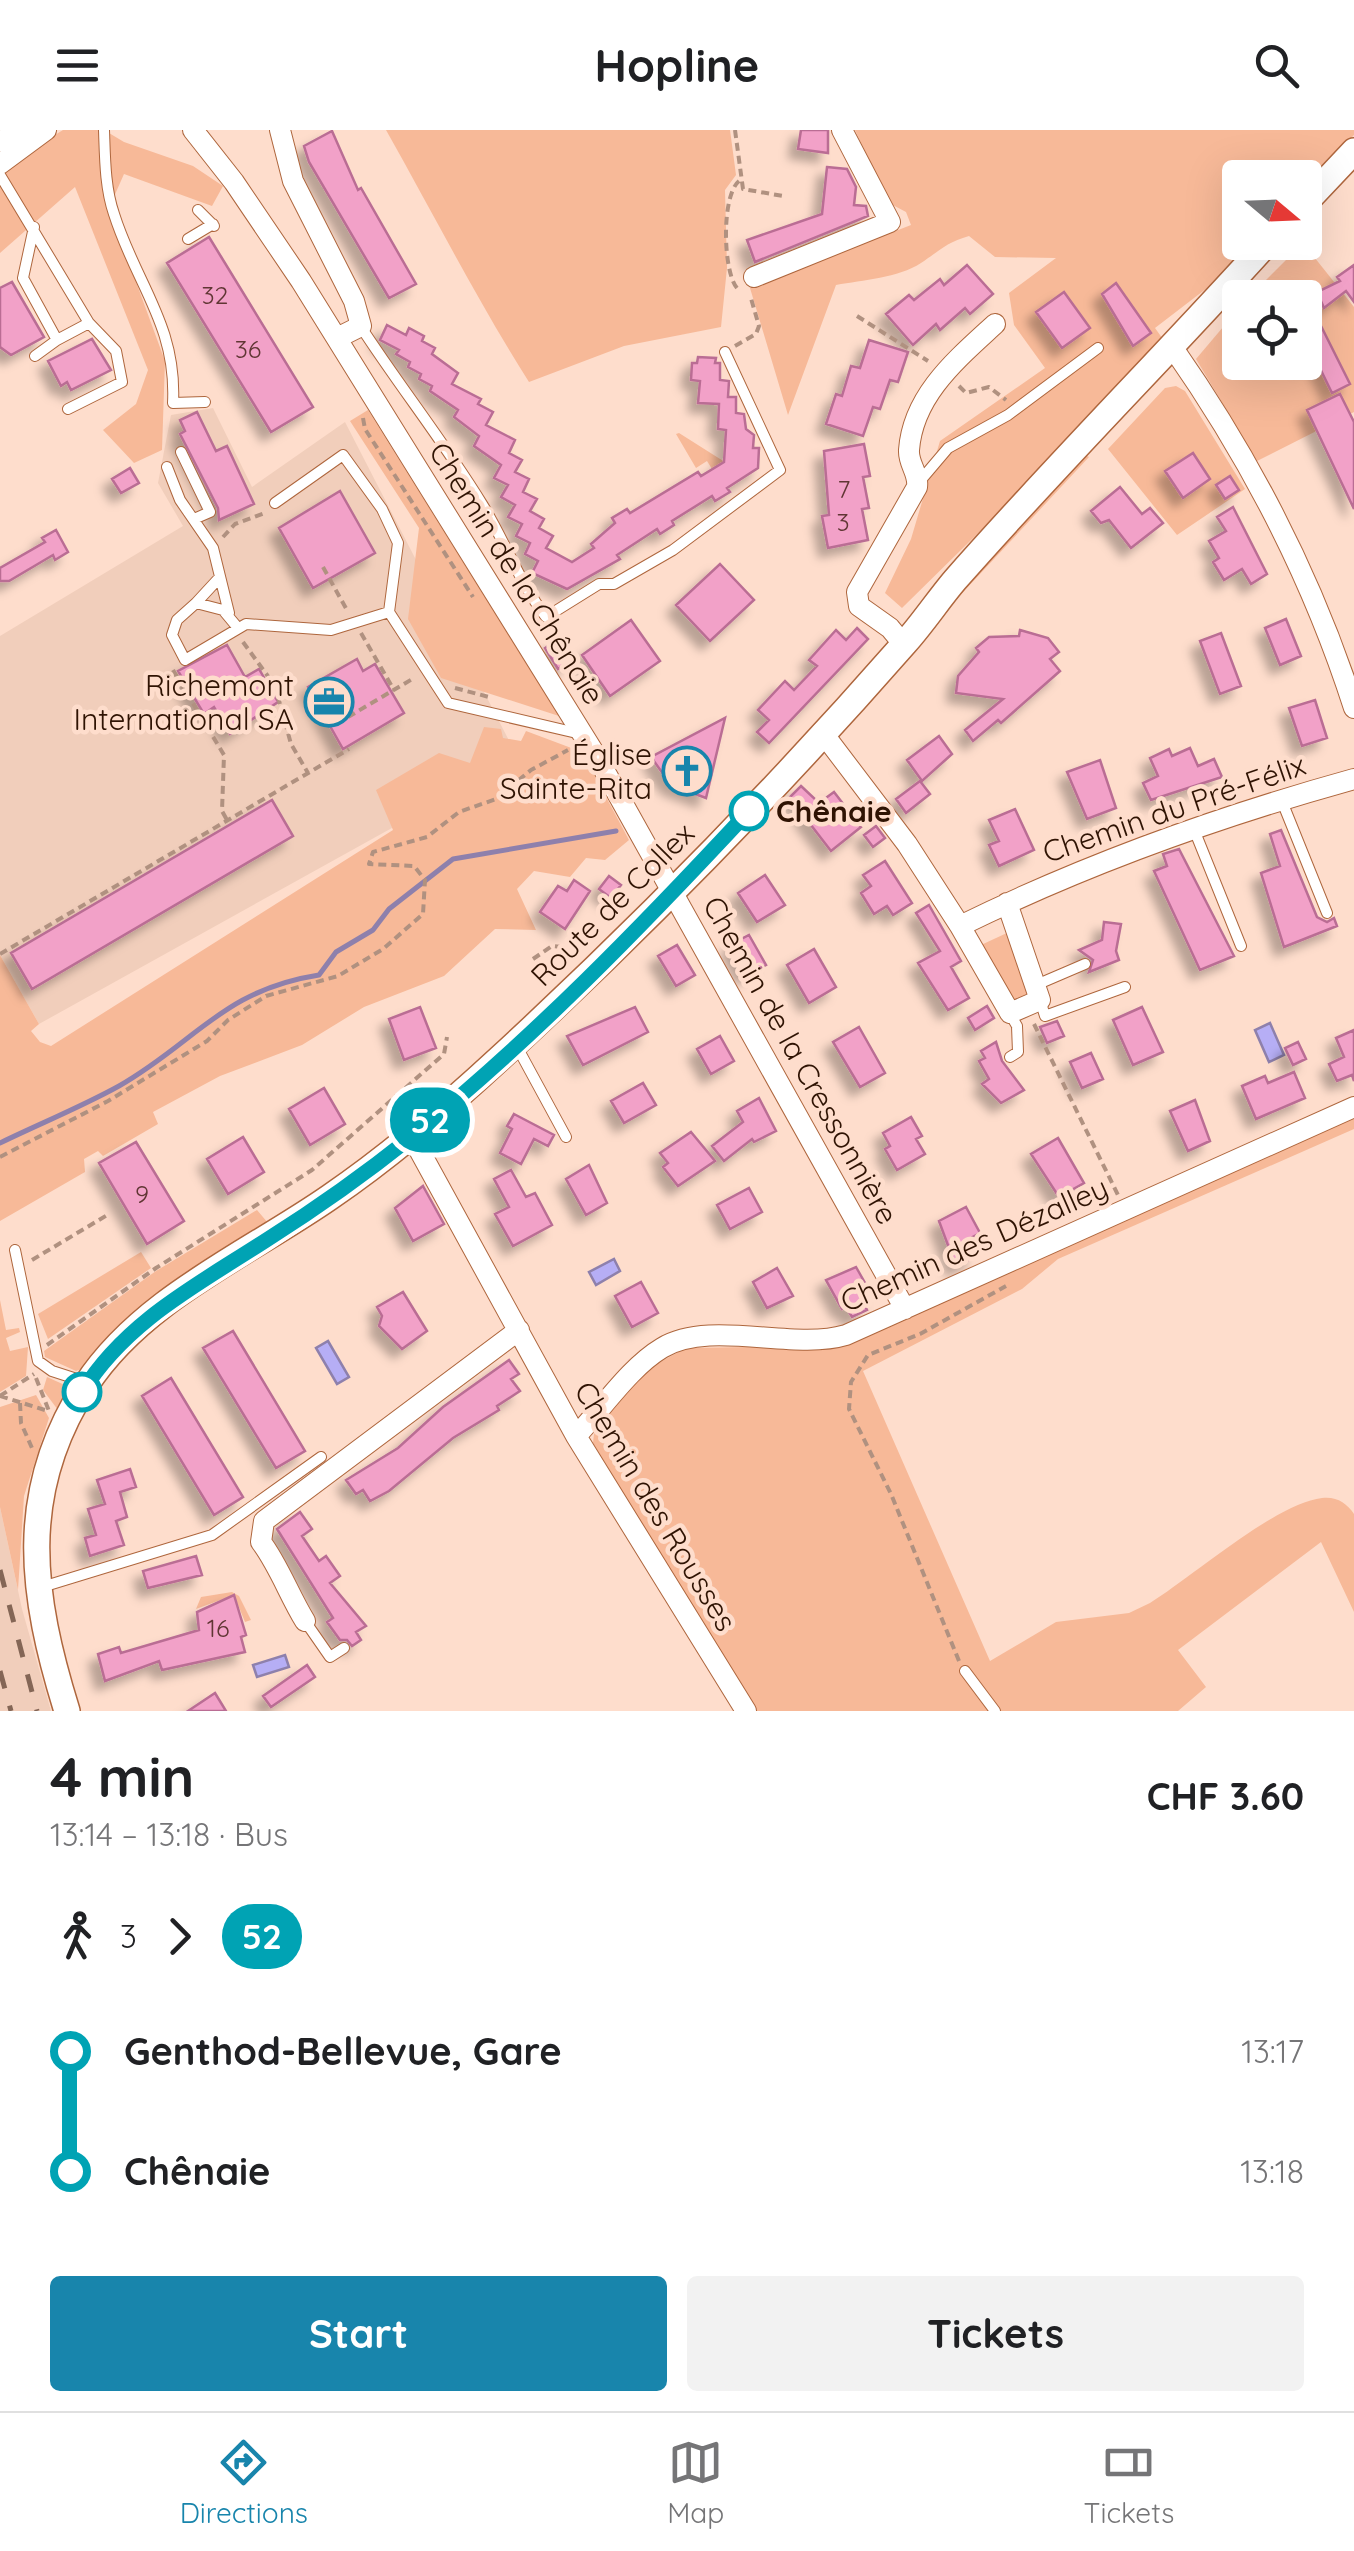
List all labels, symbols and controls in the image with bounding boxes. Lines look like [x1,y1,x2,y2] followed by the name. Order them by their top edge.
[595,37,759,93] text: Hopline
[50,38,105,93] icon: menu
[1249,38,1304,93] icon: search
[1222,160,1322,260] north arrow
[1222,160,1322,380] map controls
[202,279,228,310] house number: 32
[1222,280,1322,380] button: locate
[235,333,261,364] house number: 36
[421,435,613,711] street label: Chemin de la Chênaie
[838,473,851,504] house number: 7
[836,506,850,537] house number: 3
[74,666,294,738] place label: Richemont International SA
[303,676,355,728] office icon: Richemont International SA
[500,735,652,807] place label: Église Sainte-Rita
[661,745,713,797] church icon: Église Sainte-Rita
[1038,745,1310,871] street label: Chemin du Pré-Félix
[730,792,768,830] marker: Chênaie
[776,792,892,830] place label: Chênaie
[522,814,702,994] street label: Route de Collex
[695,889,907,1231] street label: Chemin de la Cressonnière
[385,1088,475,1152] line badge: 52
[410,1098,450,1142] text: 52
[834,1168,1114,1320] street label: Chemin des Dézalley
[135,1178,149,1209] house number: 9
[63,1373,101,1411] unlabelled marker
[566,1374,746,1638] street label: Chemin des Rousses
[207,1612,229,1643] house number: 16
[50,1742,194,1811] text: 4 min
[1147,1772,1304,1820] text: CHF 3.60
[50,1814,288,1854] text: 13:14 – 13:18 · Bus
[50,1909,105,1964] icon: walk
[152,1909,207,1964] icon: forward
[242,1914,282,1958] text: 52
[120,1916,137,1956] text: 3
[124,2027,562,2075] text: Genthod-Bellevue, Gare
[1241,2031,1304,2071] text: 13:17
[124,2147,270,2195] text: Chênaie
[1240,2151,1304,2191] text: 13:18
[50,2276,667,2391] button: Start
[687,2276,1304,2391] button: Tickets
[180,2435,308,2530] tab: Directions
[667,2435,724,2530] tab: Map
[1084,2435,1174,2530] tab: Tickets

